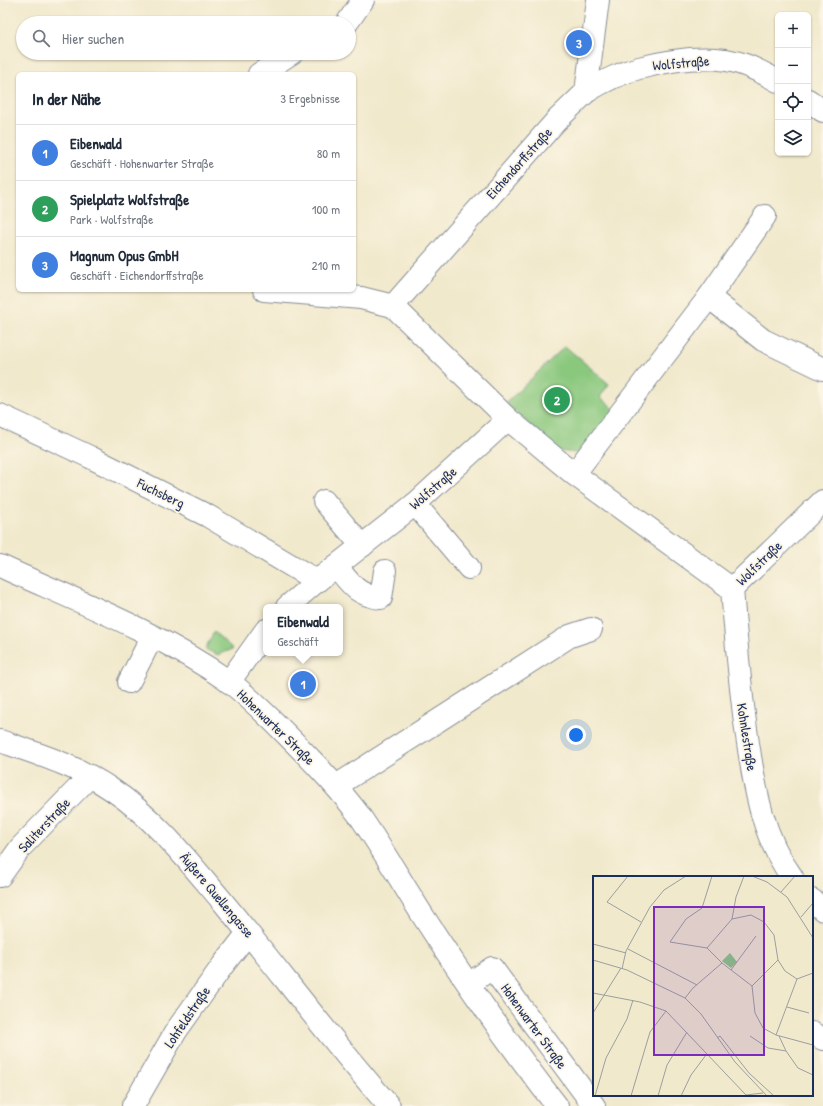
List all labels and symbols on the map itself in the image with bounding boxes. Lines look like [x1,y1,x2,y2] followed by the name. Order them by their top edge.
[566,28,592,58] pin: 3
[652,51,711,75] street label: Wolfstraße
[481,122,557,203] street label: Eichendorffstraße
[544,385,570,415] pin: 2
[405,461,461,514] street label: Wolfstraße
[133,473,188,513] street label: Fuchsberg
[732,536,787,590] street label: Wolfstraße
[290,669,316,699] pin: 1
[233,685,320,770] street label: Hohenwarter Straße
[732,702,762,773] street label: Kohnlestraße
[566,725,586,745] your location
[13,793,75,857] street label: Saliterstraße
[175,848,259,942] street label: Äußere Quellengasse
[593,876,813,1096] inset map
[496,979,572,1073] street label: Hohenwarter Straße
[159,982,215,1052] street label: Lohfeldstraße

